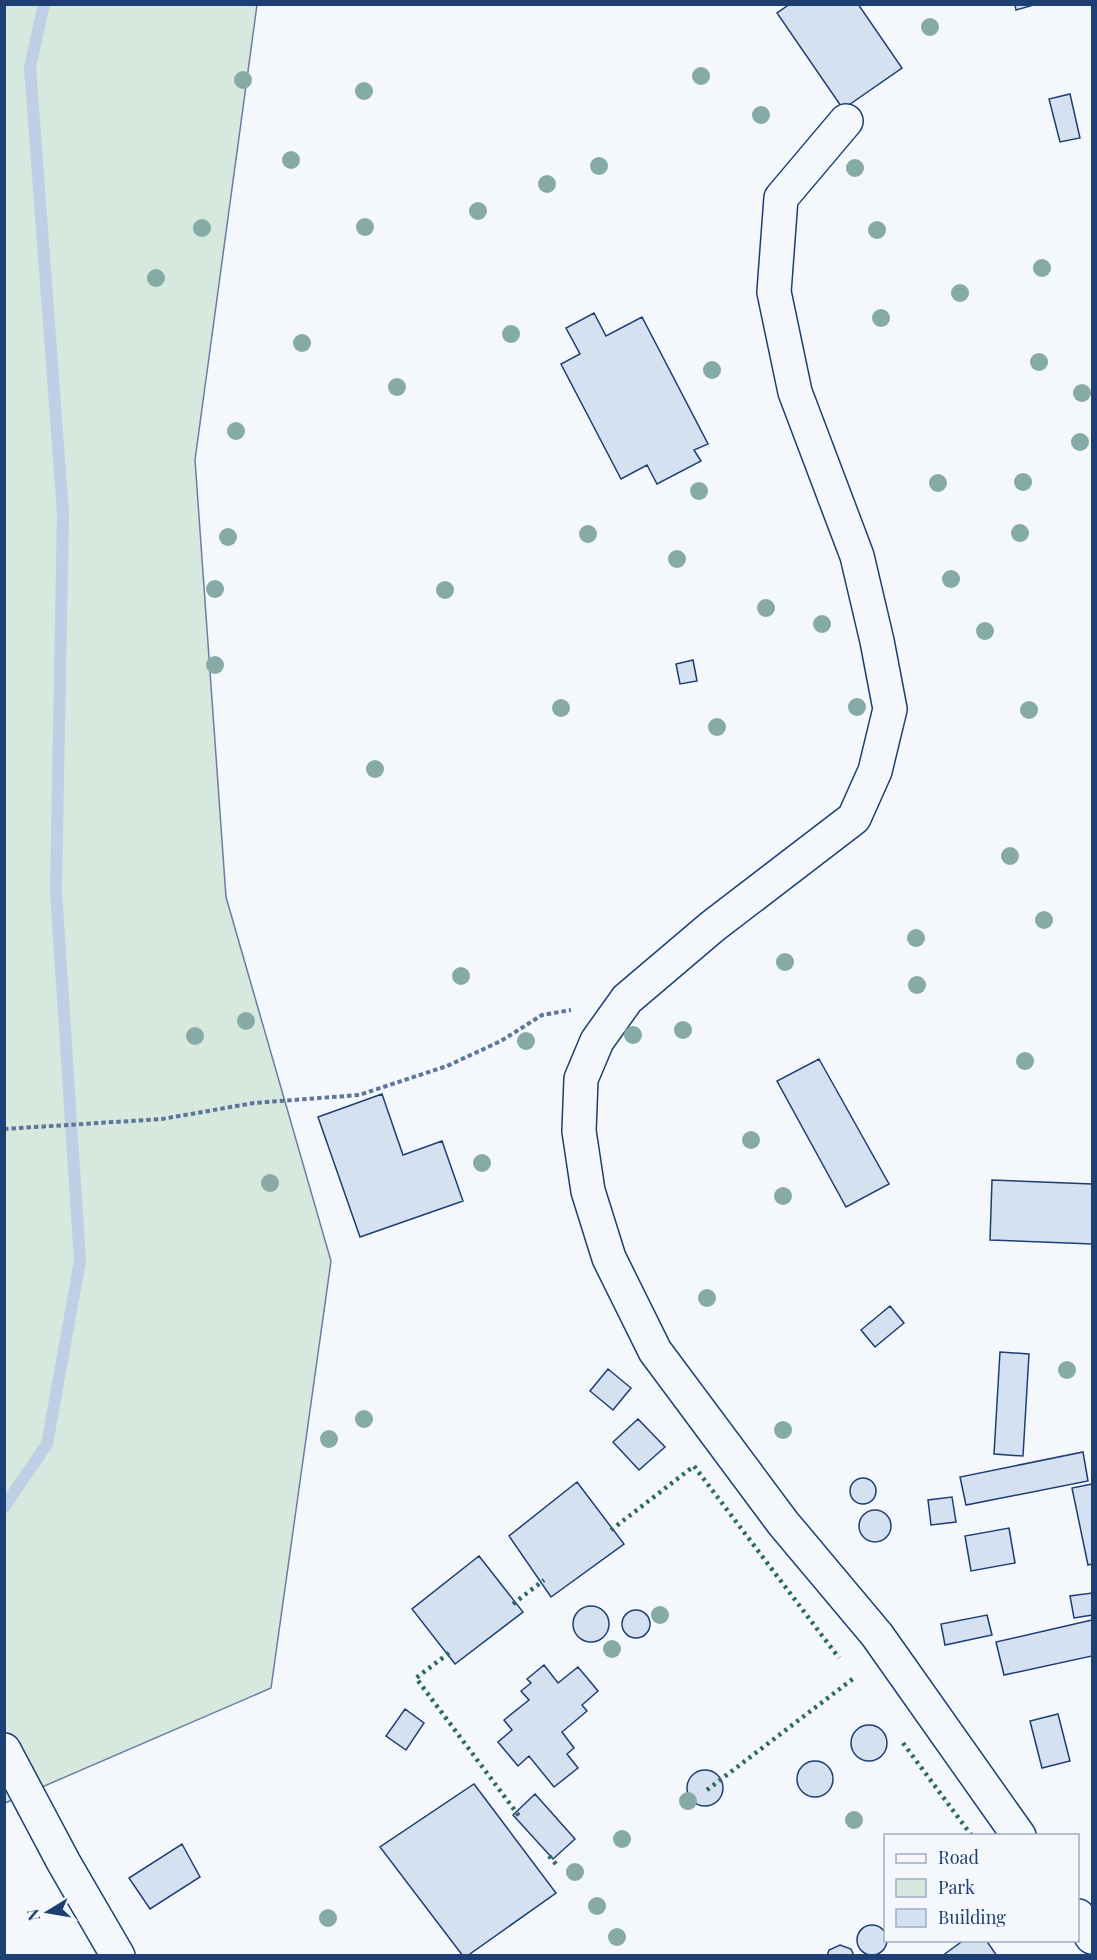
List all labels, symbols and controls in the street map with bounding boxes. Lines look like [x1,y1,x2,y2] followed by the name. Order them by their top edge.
[884,1834,1079,1942] legend
[938,1845,979,1869] text: Road
[938,1875,975,1899] text: Park
[18,1882,78,1942] north arrow
[938,1905,1006,1929] text: Building
[21,1907,44,1923] text: N

